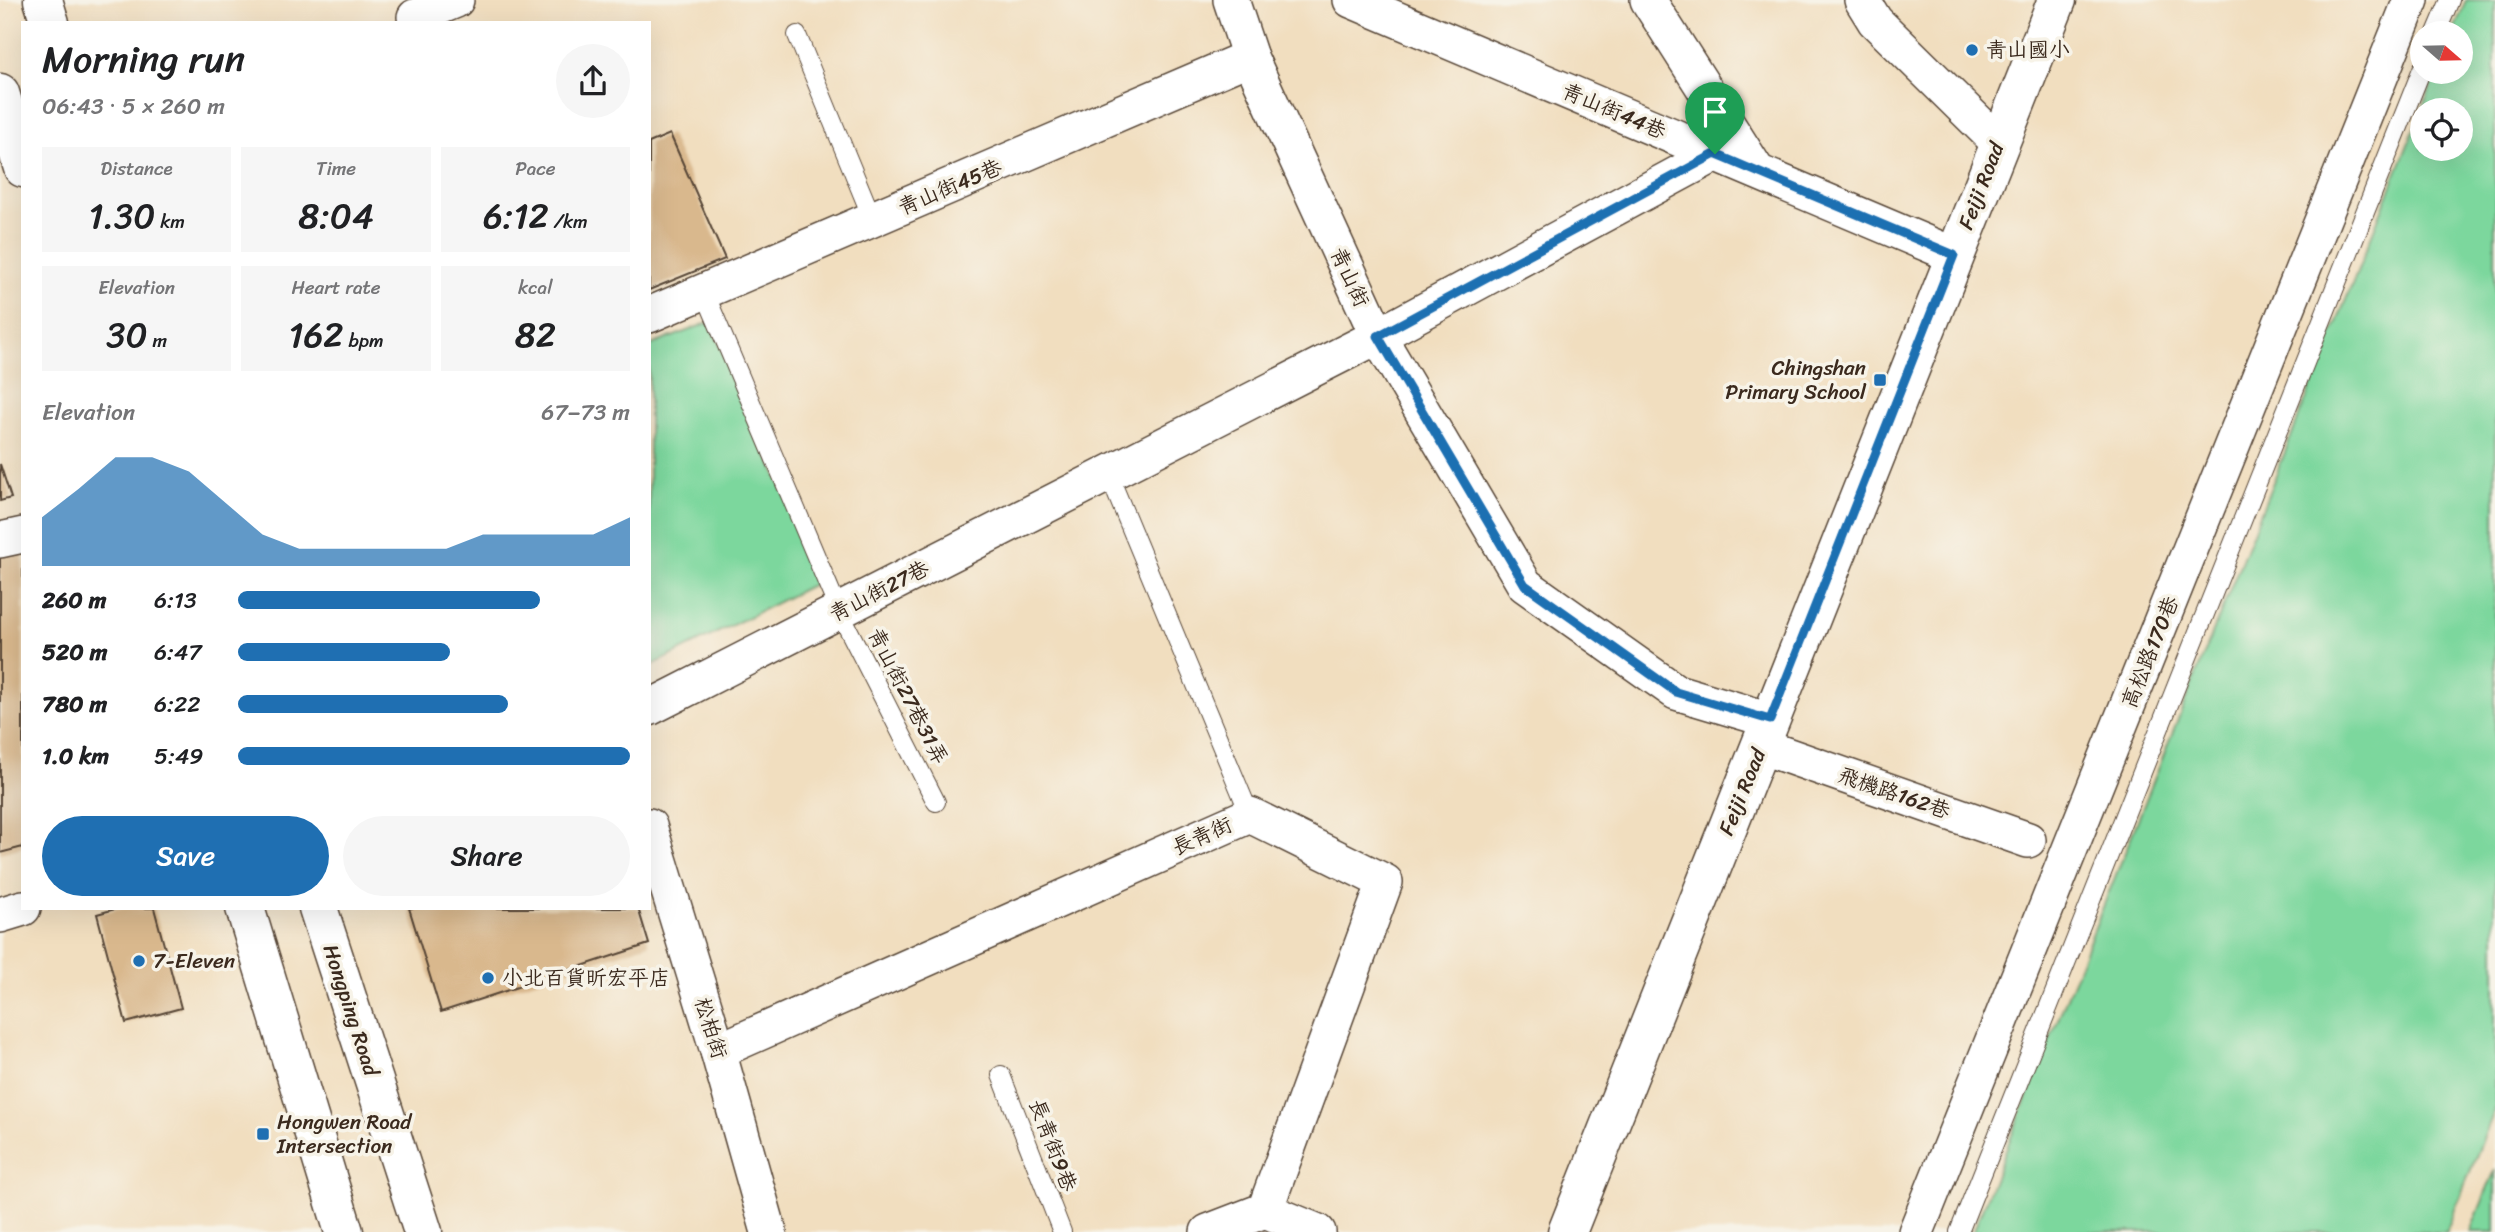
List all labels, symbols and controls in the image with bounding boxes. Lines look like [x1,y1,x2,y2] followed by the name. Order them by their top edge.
[2410,21,2473,84] north arrow
[2410,21,2473,161] map controls
[42,26,245,93] text: Morning run
[1986,31,2070,69] place label: 青山國小
[1964,42,1980,58] marker: 青山國小
[556,44,630,118] button: share
[1556,72,1672,150] street label: 青山街44巷
[1685,82,1745,154] pin
[42,86,225,127] text: 06:43 · 5 × 260 m
[1696,93,1734,131] icon: arrive
[2410,98,2473,161] button: locate
[1947,135,2016,235] street label: Feiji Road
[892,148,1008,226] street label: 青山街45巷
[101,152,173,185] text: Distance
[316,152,356,185] text: Time
[515,152,555,185] text: Pace
[88,185,155,247] text: 1.30
[298,185,374,247] text: 8:04
[483,185,549,247] text: 6:12
[155,205,185,238] text: km
[549,205,588,238] text: /km
[1319,240,1381,314] street label: 青山街
[98,271,175,304] text: Elevation
[291,271,381,304] text: Heart rate
[518,271,553,304] text: kcal
[106,304,148,366] text: 30
[288,304,344,366] text: 162
[515,304,556,366] text: 82
[148,324,167,357] text: m
[344,324,384,357] text: bpm
[1725,349,1867,411] place label: Chingshan Primary School
[1872,372,1888,388] marker: Chingshan Primary School
[42,392,135,433] text: Elevation
[541,392,630,433] text: 67–73 m
[822,550,936,632] street label: 青山街27巷
[42,580,107,621] text: 260 m
[154,580,197,621] text: 6:13
[2110,590,2190,714] street label: 高松路170巷
[857,621,959,771] street label: 青山街27巷31弄
[42,632,108,673] text: 520 m
[154,632,202,673] text: 6:47
[42,684,107,725] text: 780 m
[154,684,201,725] text: 6:22
[42,736,109,777] text: 1.0 km
[154,736,204,777] text: 5:49
[1707,741,1777,841] street label: Feiji Road
[1832,756,1956,830] street label: 飛機路162巷
[1165,806,1239,866] street label: 長青街
[42,816,329,896] button: Save
[343,816,630,896] button: Share
[312,939,391,1083] street label: Hongping Road
[153,942,235,980] place label: 7-Eleven
[131,953,147,969] marker: 7-Eleven
[502,959,670,997] place label: 小北百貨昕宏平店
[480,970,496,986] marker: 小北百貨昕宏平店
[684,992,738,1064] street label: 松柏街
[1018,1093,1088,1197] street label: 長青街9巷
[276,1103,413,1165] place label: Hongwen Road Intersection
[255,1126,271,1142] marker: Hongwen Road Intersection

